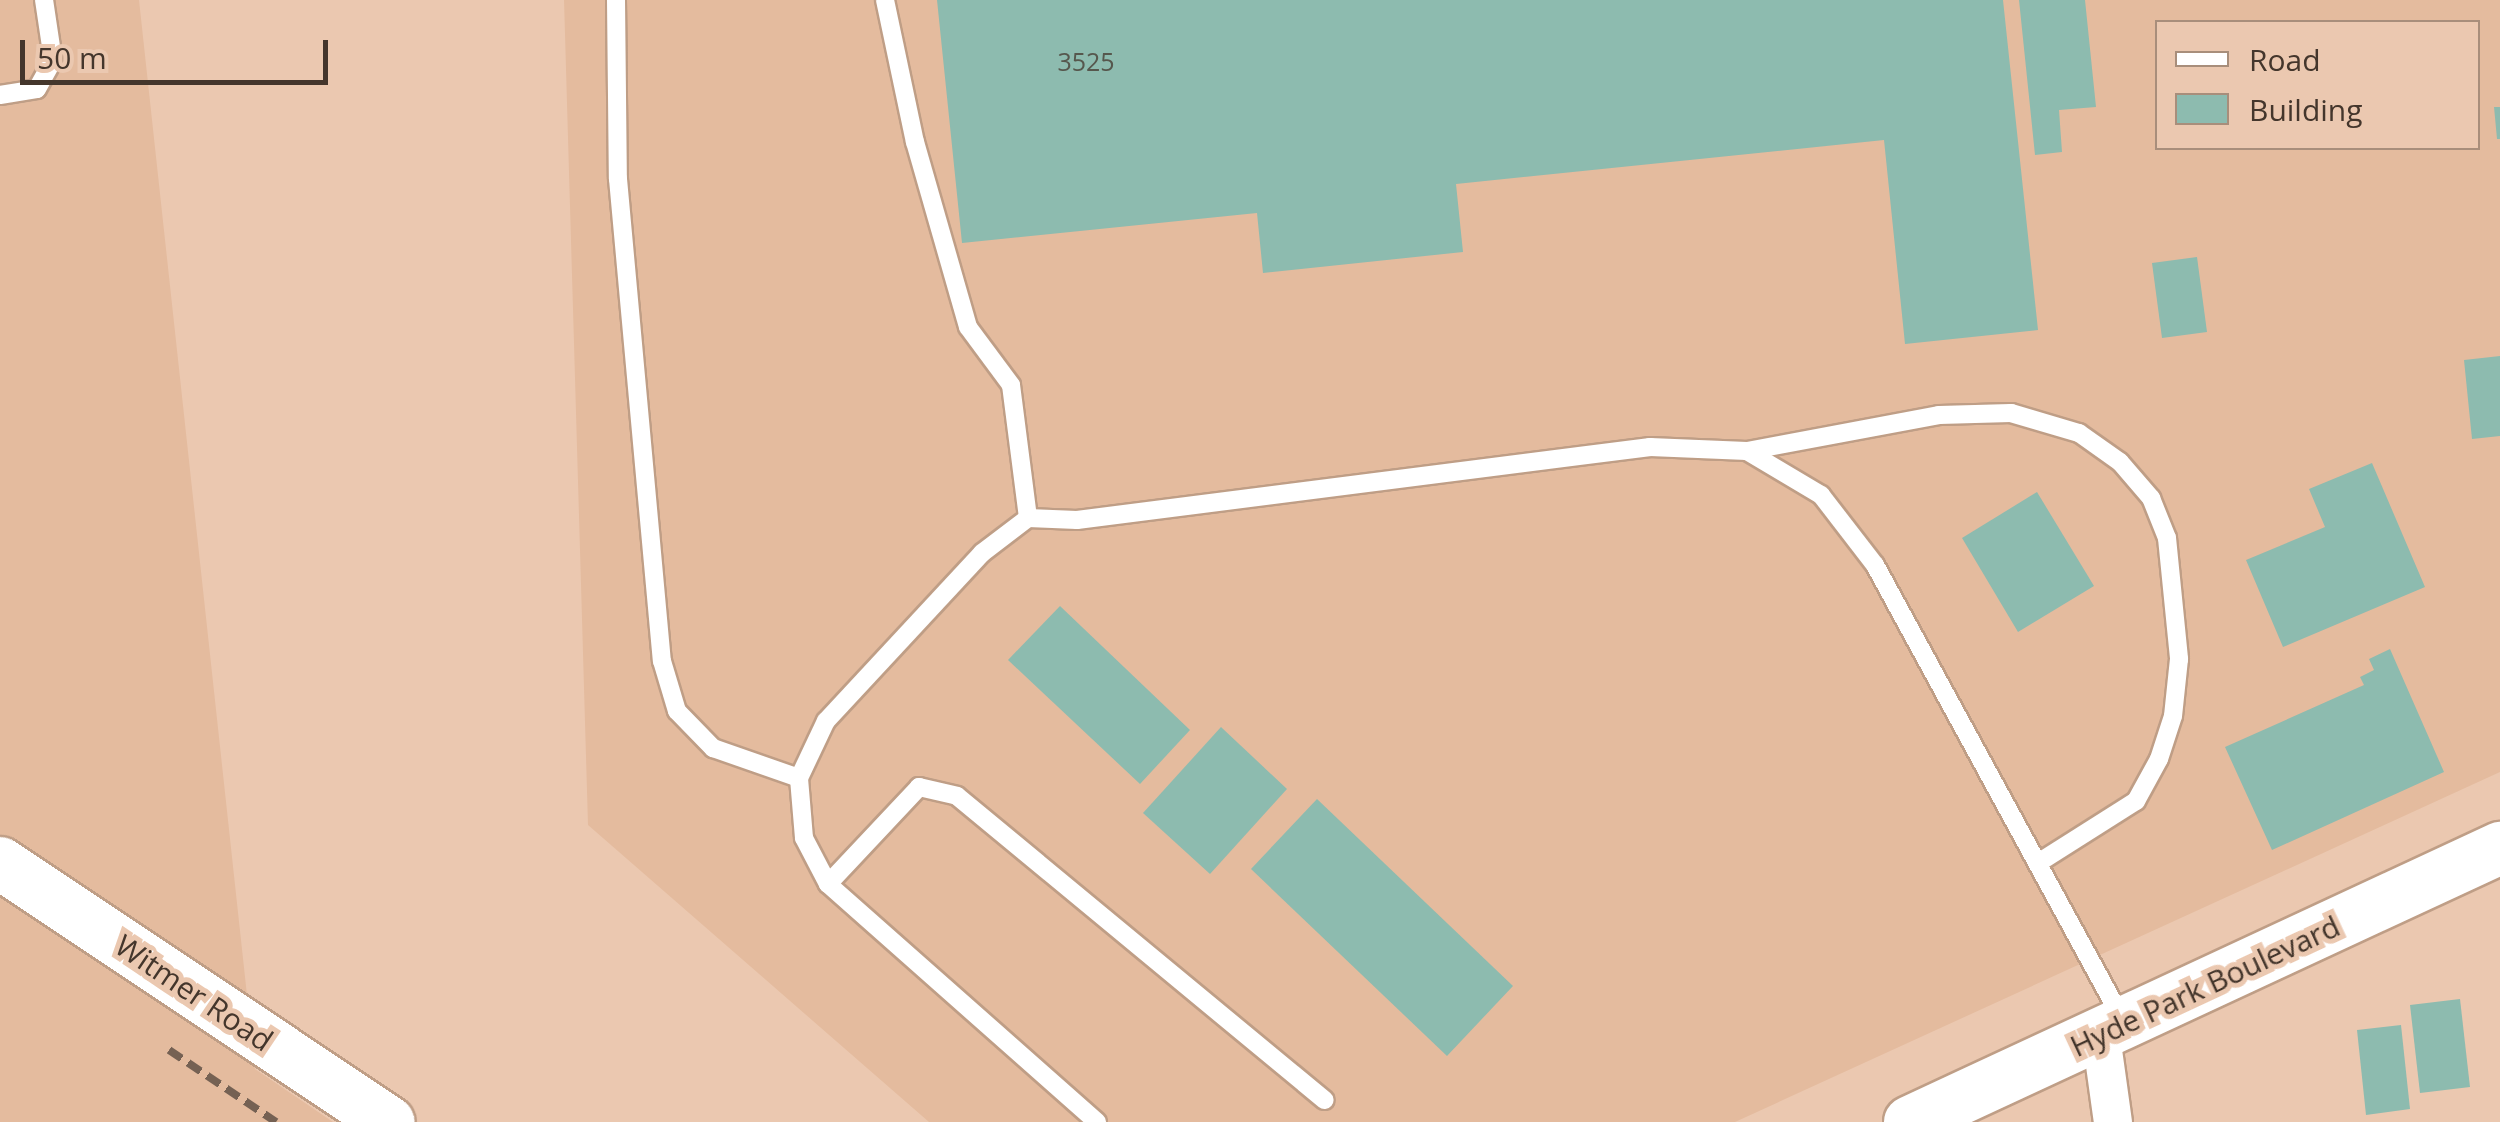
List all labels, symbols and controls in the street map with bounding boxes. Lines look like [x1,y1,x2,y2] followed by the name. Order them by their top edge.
[25,20,332,82] scale bar
[2155,20,2480,150] legend
[37,37,107,78] text: 50 m
[2249,39,2321,80] text: Road
[1057,46,1115,76] house number: 3525
[2249,89,2363,130] text: Building
[2065,908,2345,1064] street label: Hyde Park Boulevard
[108,927,280,1059] street label: Witmer Road

